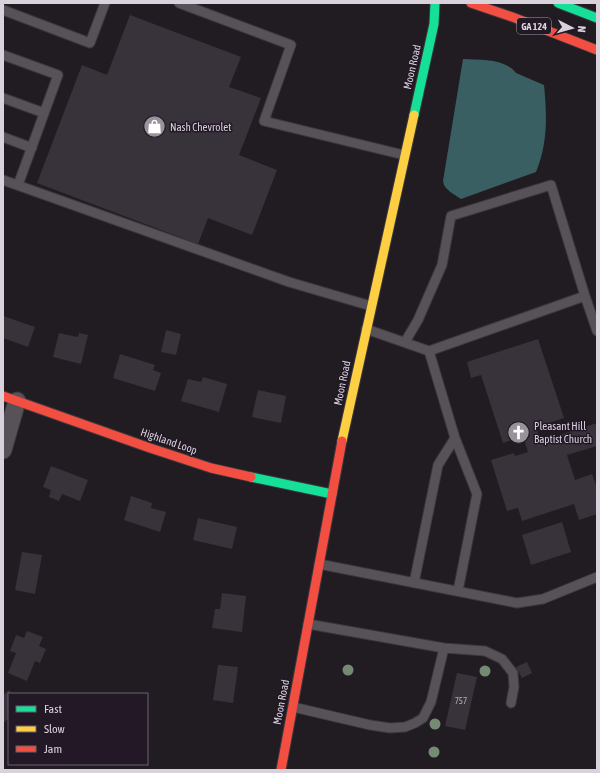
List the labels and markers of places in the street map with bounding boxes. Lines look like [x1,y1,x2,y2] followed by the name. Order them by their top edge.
[141,114,167,140] shop icon: Nash Chevrolet
[170,121,231,133] place label: Nash Chevrolet
[505,419,531,445] church icon: Pleasant Hill Baptist Church
[534,420,592,445] place label: Pleasant Hill Baptist Church

